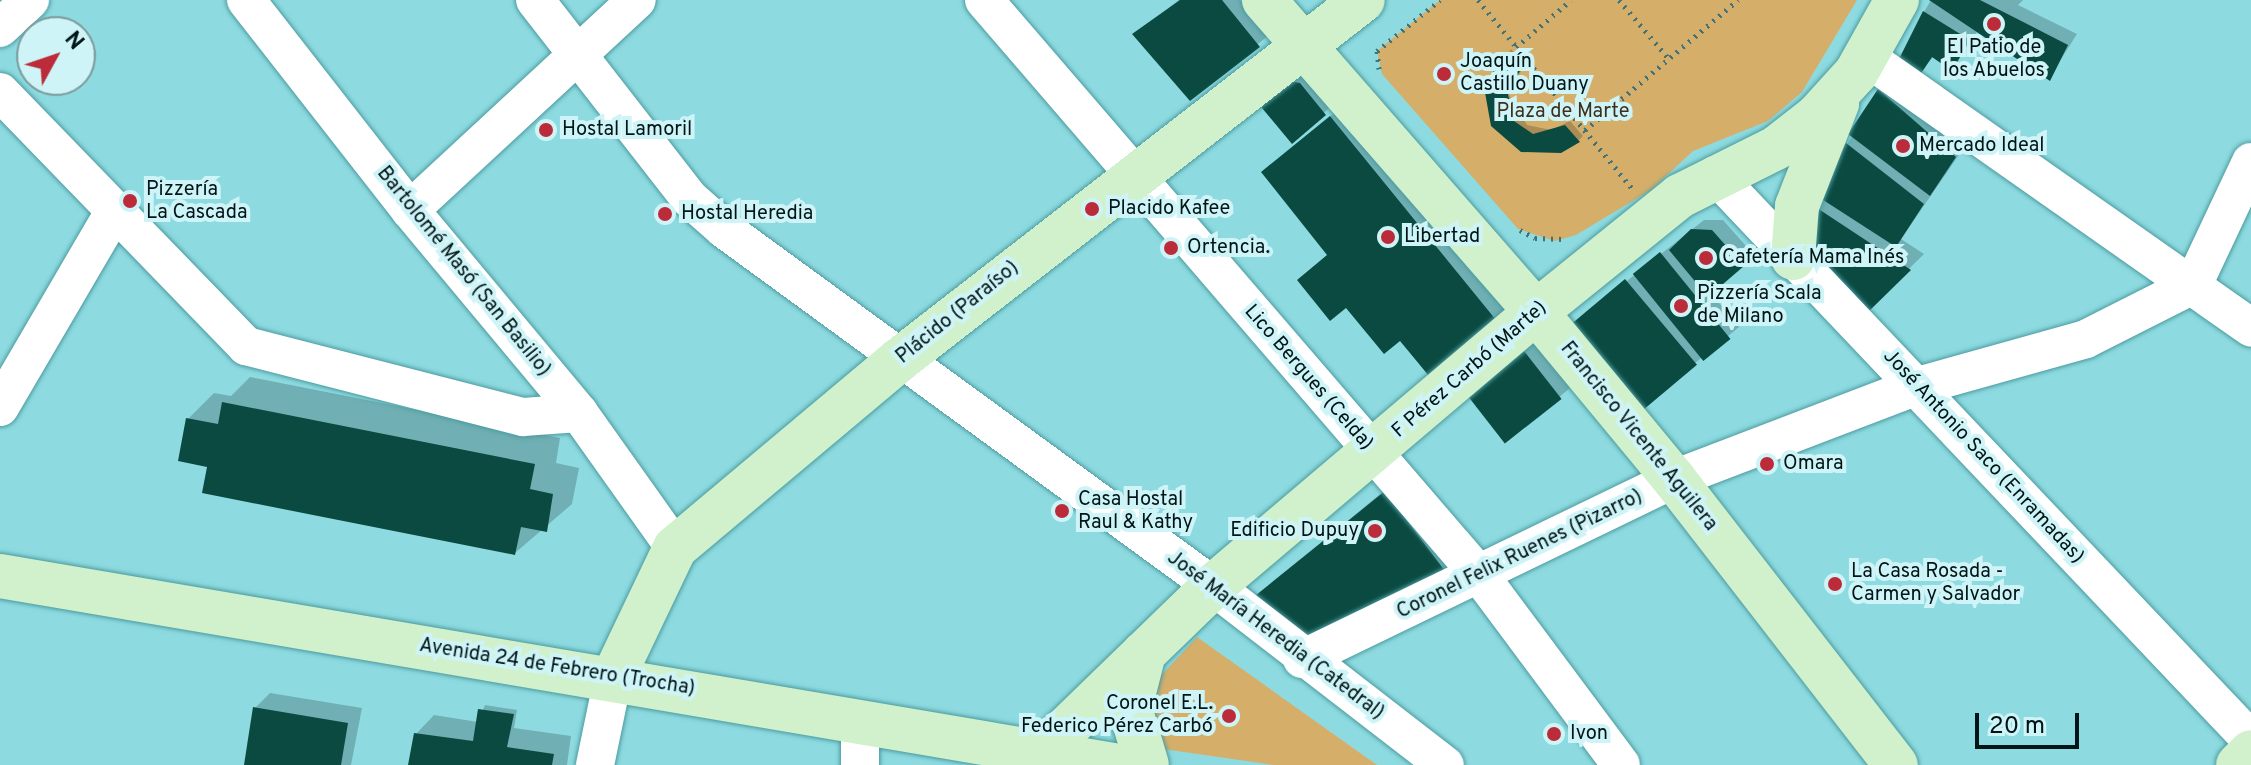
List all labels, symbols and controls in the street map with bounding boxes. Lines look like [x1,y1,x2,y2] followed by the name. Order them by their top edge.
[1985,15,2003,33] marker: El Patio de los Abuelos
[16,16,96,96] north arrow
[58,27,89,56] text: N
[1943,36,2045,83] place label: El Patio de los Abuelos
[1460,50,1589,97] place label: Joaquín Castillo Duany
[1435,65,1453,83] marker: Joaquín Castillo Duany
[1497,100,1629,124] park label: Plaza de Marte
[562,118,692,142] place label: Hostal Lamoril
[537,121,555,139] marker: Hostal Lamoril
[1919,134,2044,158] place label: Mercado Ideal
[1894,137,1912,155] marker: Mercado Ideal
[371,162,555,382] street label: Bartolomé Masó (San Basilio)
[146,178,247,225] place label: Pizzería La Cascada
[121,192,139,210] marker: Pizzería La Cascada
[1108,197,1230,221] place label: Placido Kafee
[1083,200,1101,218] marker: Placido Kafee
[681,202,813,226] place label: Hostal Heredia
[656,205,674,223] marker: Hostal Heredia
[1404,225,1480,249] place label: Libertad
[1379,228,1397,246] marker: Libertad
[1187,236,1270,260] place label: Ortencia.
[1162,239,1180,257] marker: Ortencia.
[1722,246,1904,270] place label: Cafetería Mama Inés
[1697,249,1715,267] marker: Cafetería Mama Inés
[892,256,1024,370] street label: Plácido (Paraíso)
[1697,282,1821,329] place label: Pizzería Scala de Milano
[1388,296,1552,444] street label: F Pérez Carbó (Marte)
[1672,297,1690,315] marker: Pizzería Scala de Milano
[1238,300,1378,456] street label: Lico Bergues (Celda)
[1554,337,1722,537] street label: Francisco Vicente Aguilera
[1877,345,2089,569] street label: José Antonio Saco (Enramadas)
[1783,452,1843,476] place label: Omara
[1758,455,1776,473] marker: Omara
[1393,485,1647,625] street label: Coronel Felix Ruenes (Pizarro)
[1078,488,1193,535] place label: Casa Hostal Raul & Kathy
[1053,502,1071,520] marker: Casa Hostal Raul & Kathy
[1230,519,1359,543] place label: Edificio Dupuy
[1366,522,1384,540] marker: Edificio Dupuy
[1162,547,1388,725] street label: José María Heredia (Catedral)
[1851,560,2020,607] place label: La Casa Rosada - Carmen y Salvador
[1826,575,1844,593] marker: La Casa Rosada - Carmen y Salvador
[417,634,697,702] street label: Avenida 24 de Febrero (Trocha)
[1021,692,1213,739] place label: Coronel E.L. Federico Pérez Carbó
[1979,697,2083,747] scale bar
[1220,707,1238,725] marker: Coronel E.L. Federico Pérez Carbó
[1989,712,2045,742] text: 20 m
[1570,722,1608,746] place label: Ivon
[1545,725,1563,743] marker: Ivon

